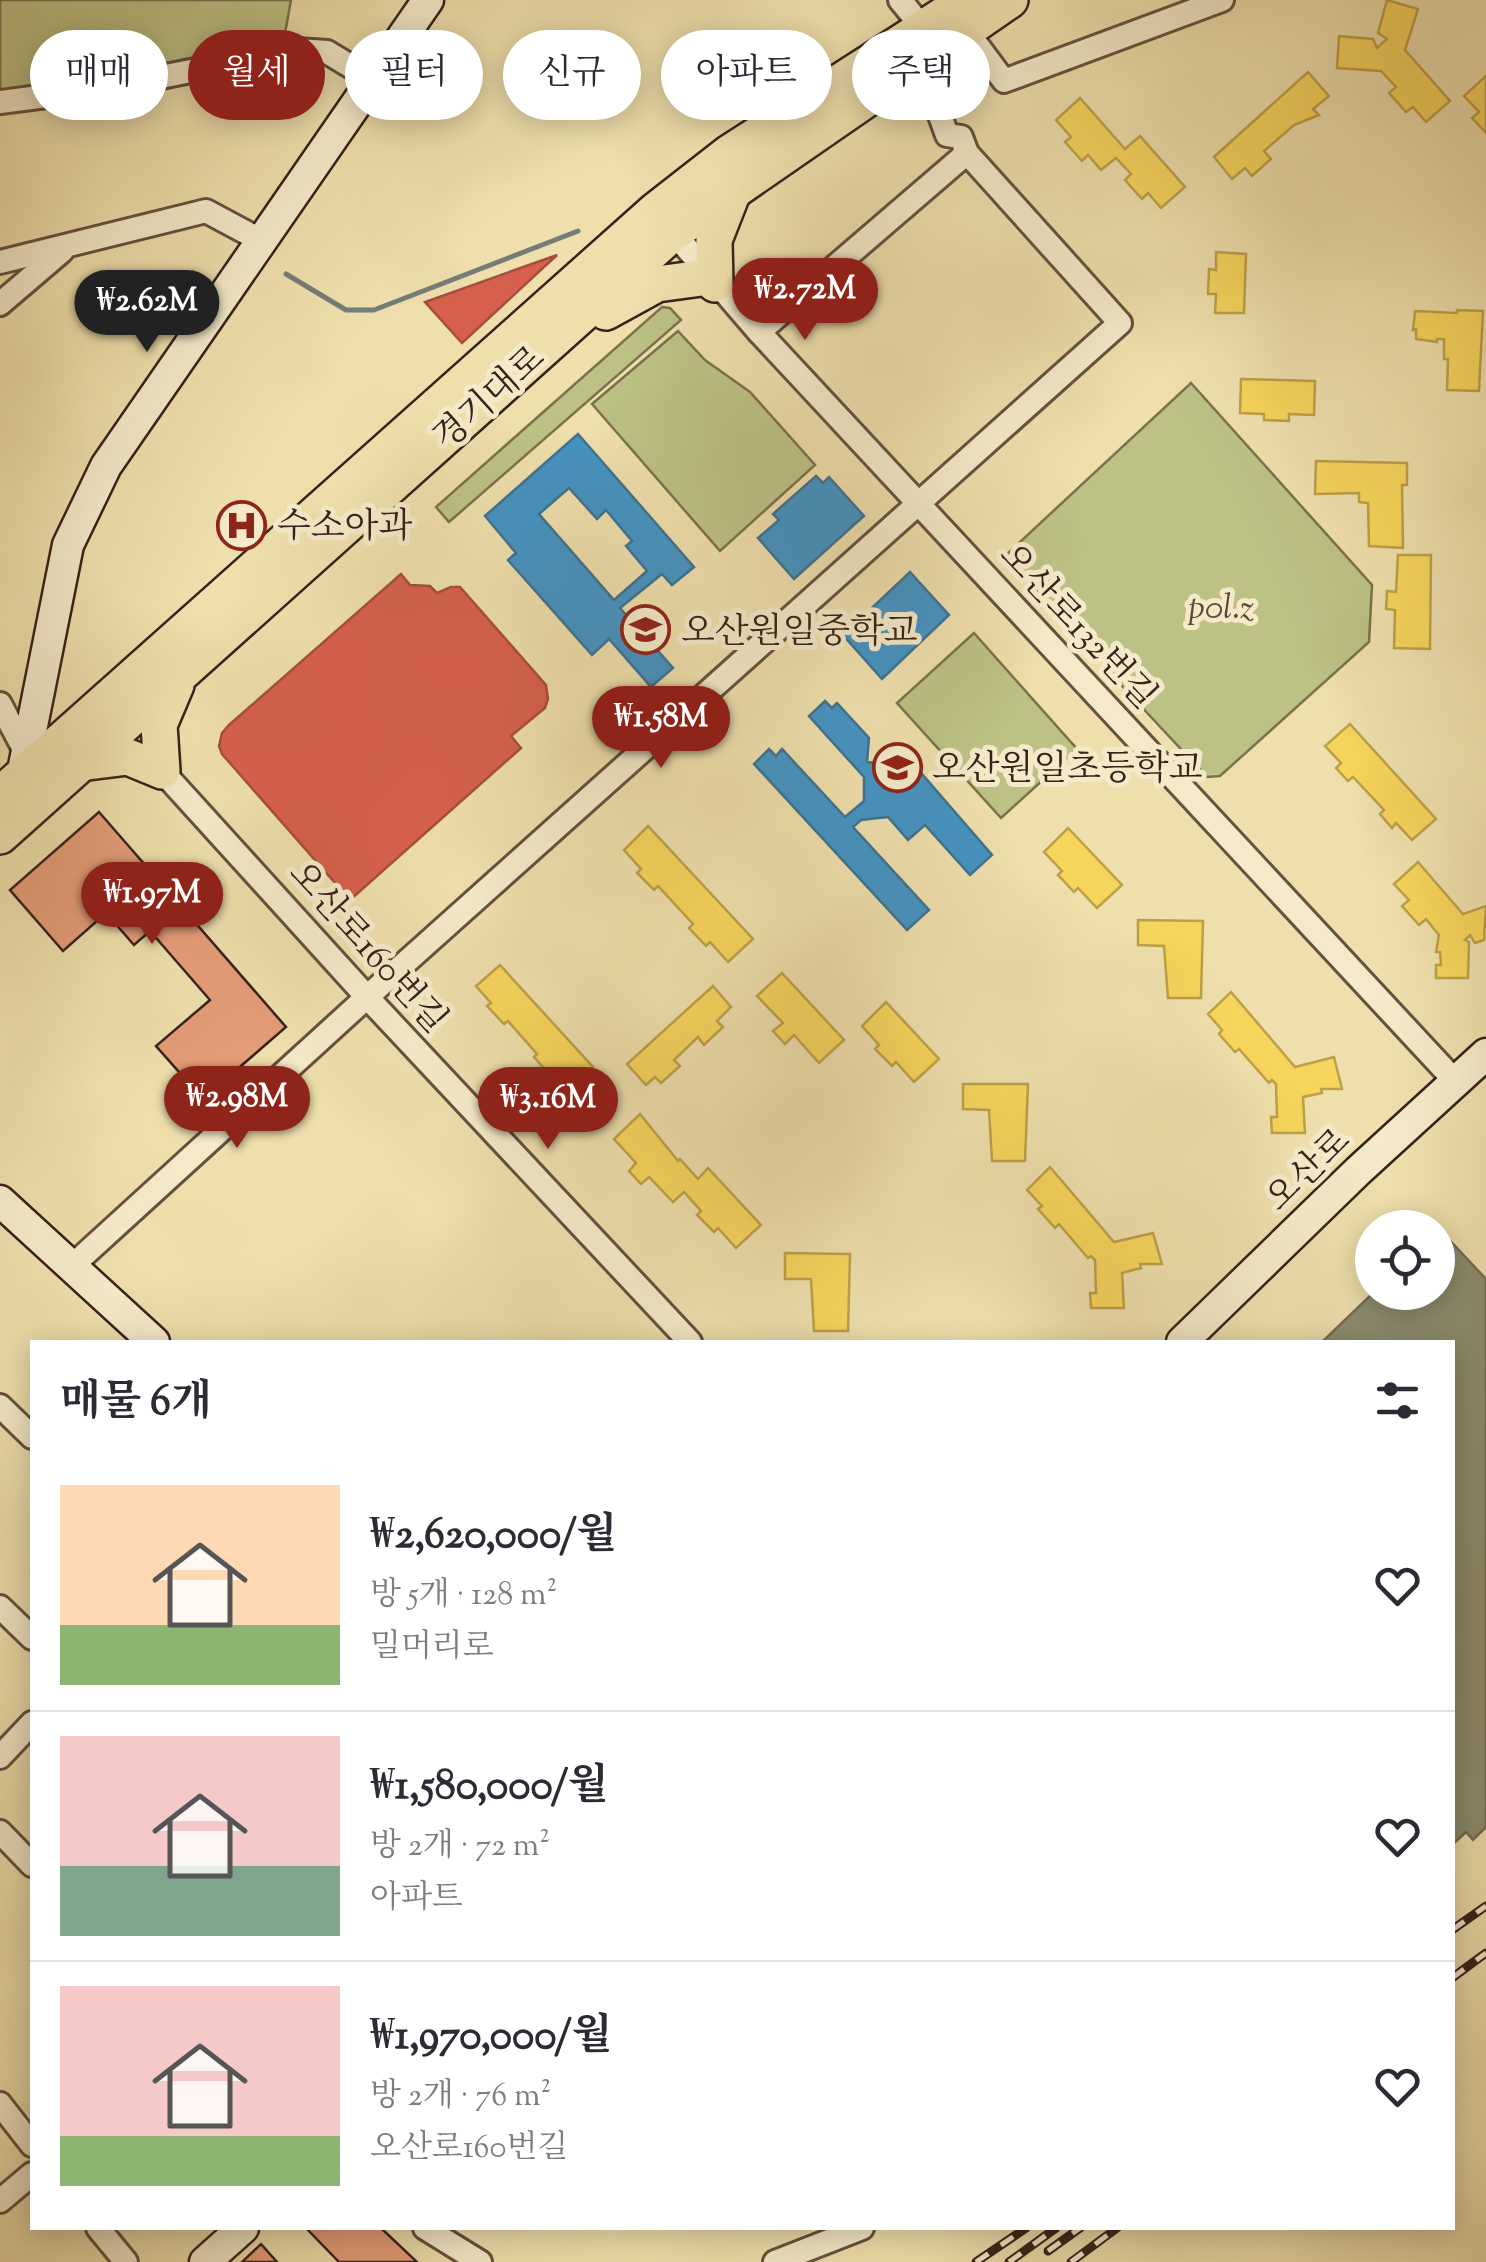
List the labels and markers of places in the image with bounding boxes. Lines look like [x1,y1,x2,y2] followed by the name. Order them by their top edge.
[724,258,886,343] pin: ₩2.72M
[66,270,228,355] pin: ₩2.62M
[216,499,268,551] hospital icon: 수소아과
[277,503,412,554] place label: 수소아과
[620,604,672,656] school or university icon: 오산원일중학교
[681,608,918,659] place label: 오산원일중학교
[580,686,742,771] pin: ₩1.58M
[871,741,923,793] school or university icon: 오산원일초등학교
[932,745,1202,796] place label: 오산원일초등학교
[71,862,233,947] pin: ₩1.97M
[156,1066,318,1151] pin: ₩2.98M
[467,1067,629,1152] pin: ₩3.16M

